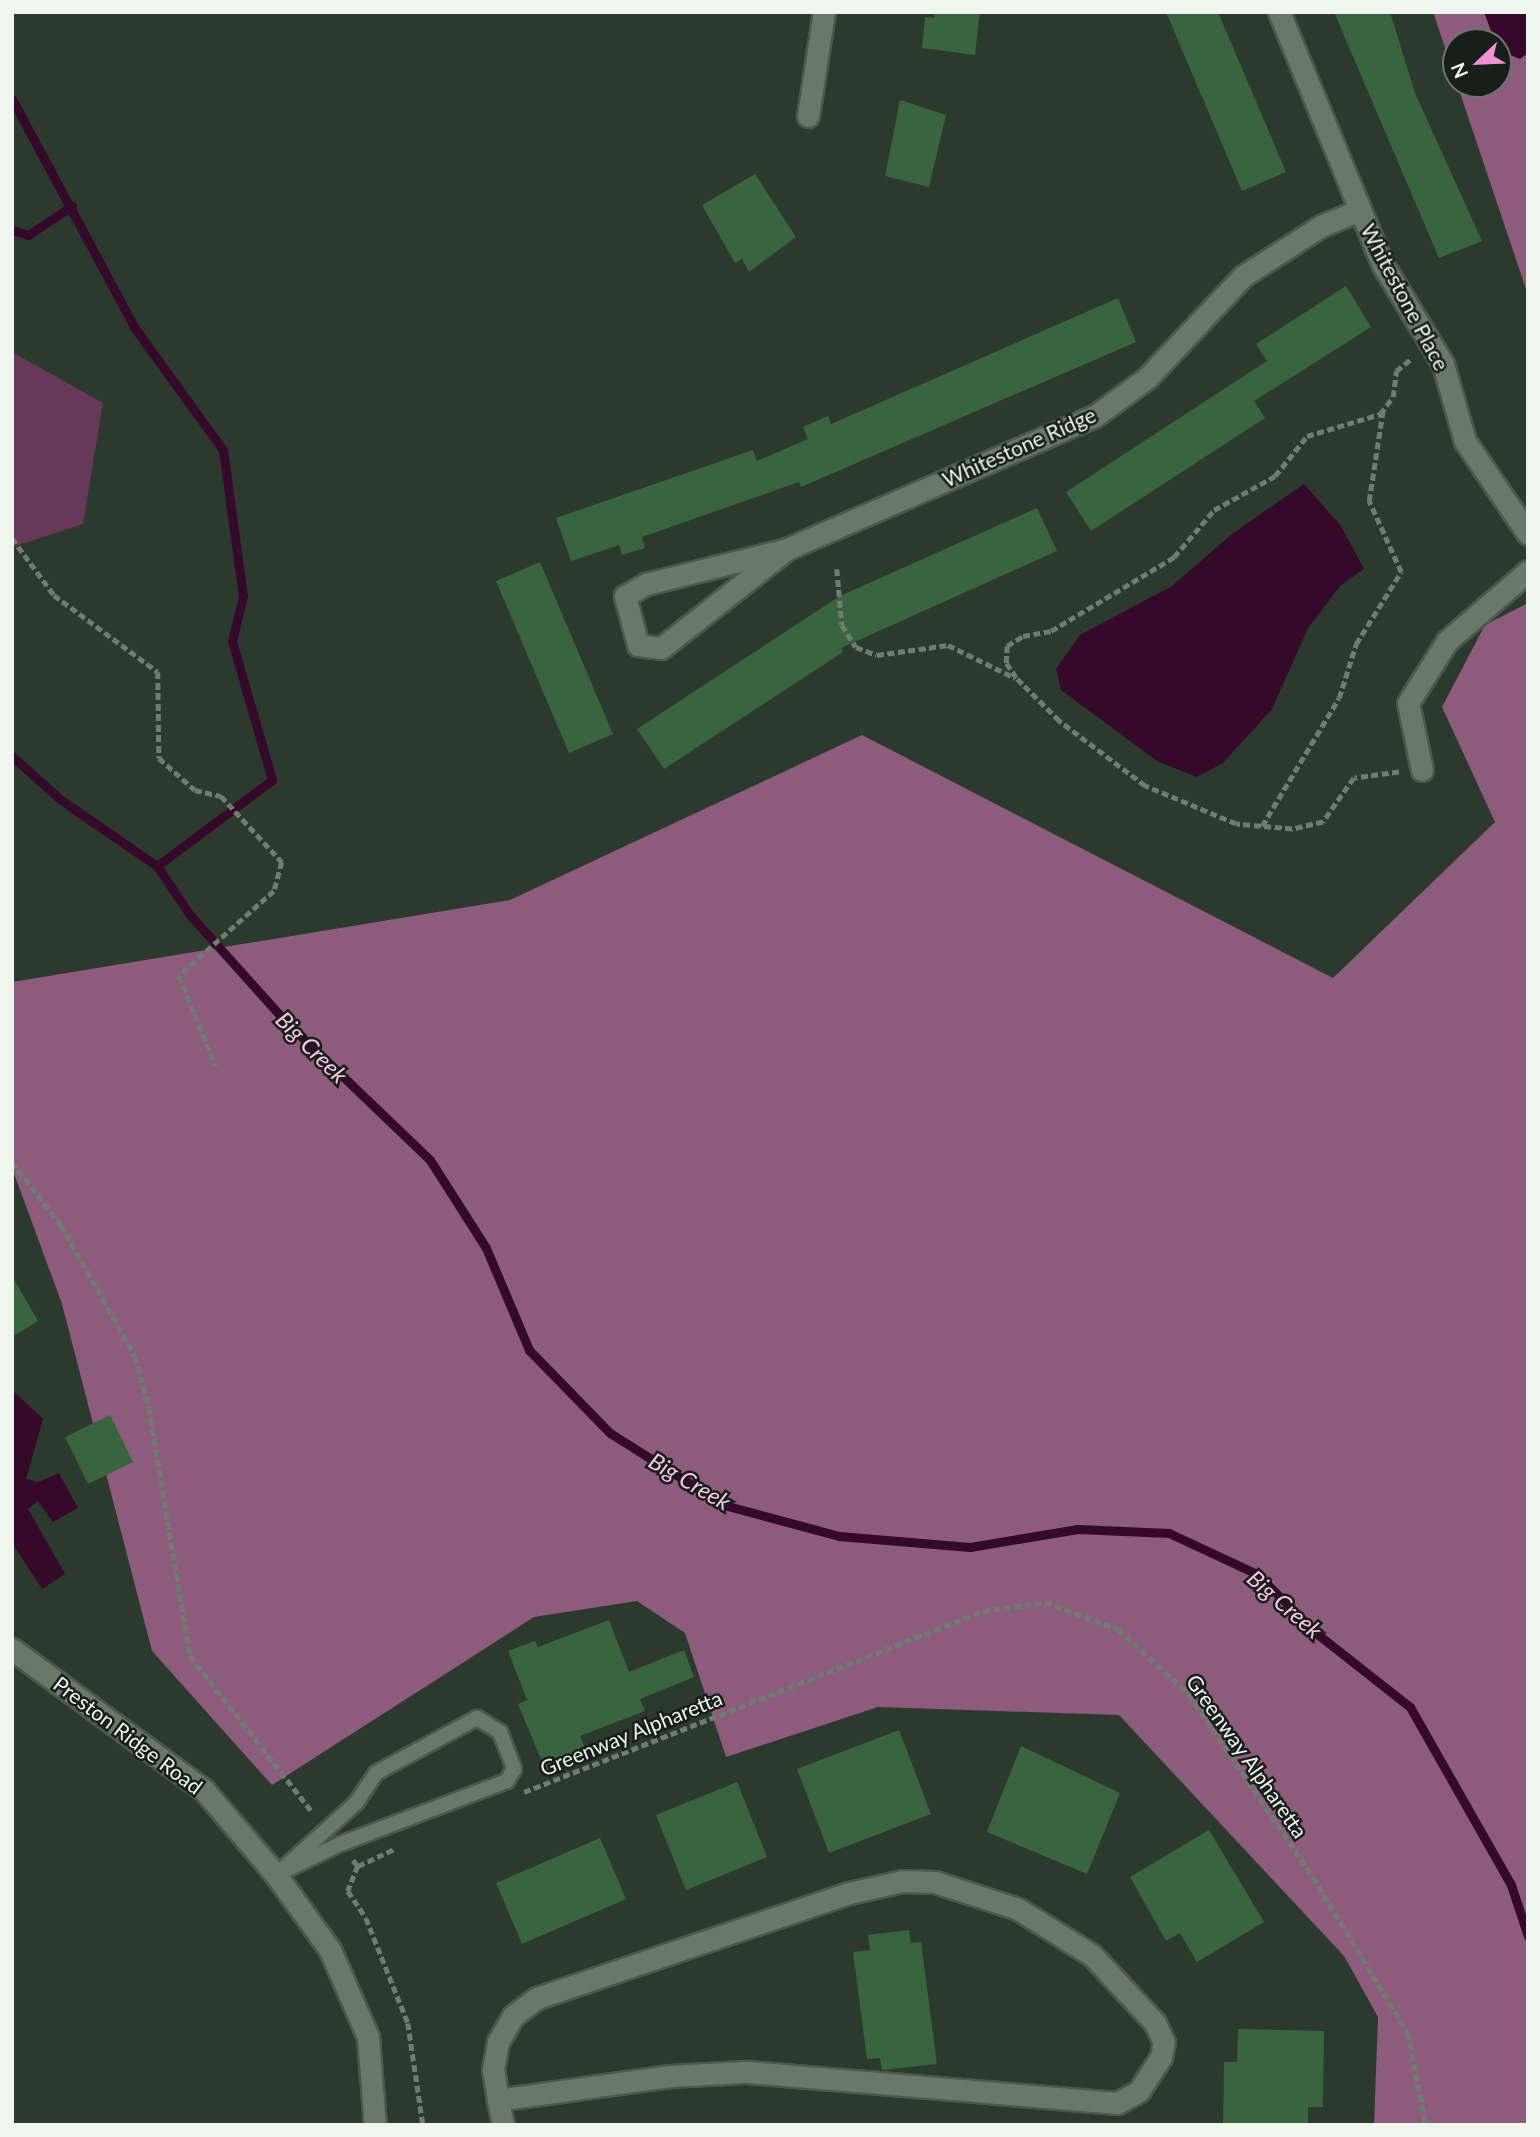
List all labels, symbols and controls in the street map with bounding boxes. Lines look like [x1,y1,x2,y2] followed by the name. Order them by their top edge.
[1442,28,1512,98] north arrow
[1446,59,1472,82] text: N
[1356,219,1454,375] street label: Whitestone Place
[938,402,1100,492] street label: Whitestone Ridge
[270,1005,354,1089] water label: Big Creek
[644,1447,736,1515] water label: Big Creek
[1242,1564,1328,1644] water label: Big Creek
[1181,1669,1313,1843] street label: Greenway Alpharetta
[49,1671,207,1799] street label: Preston Ridge Road
[536,1685,726,1781] street label: Greenway Alpharetta

